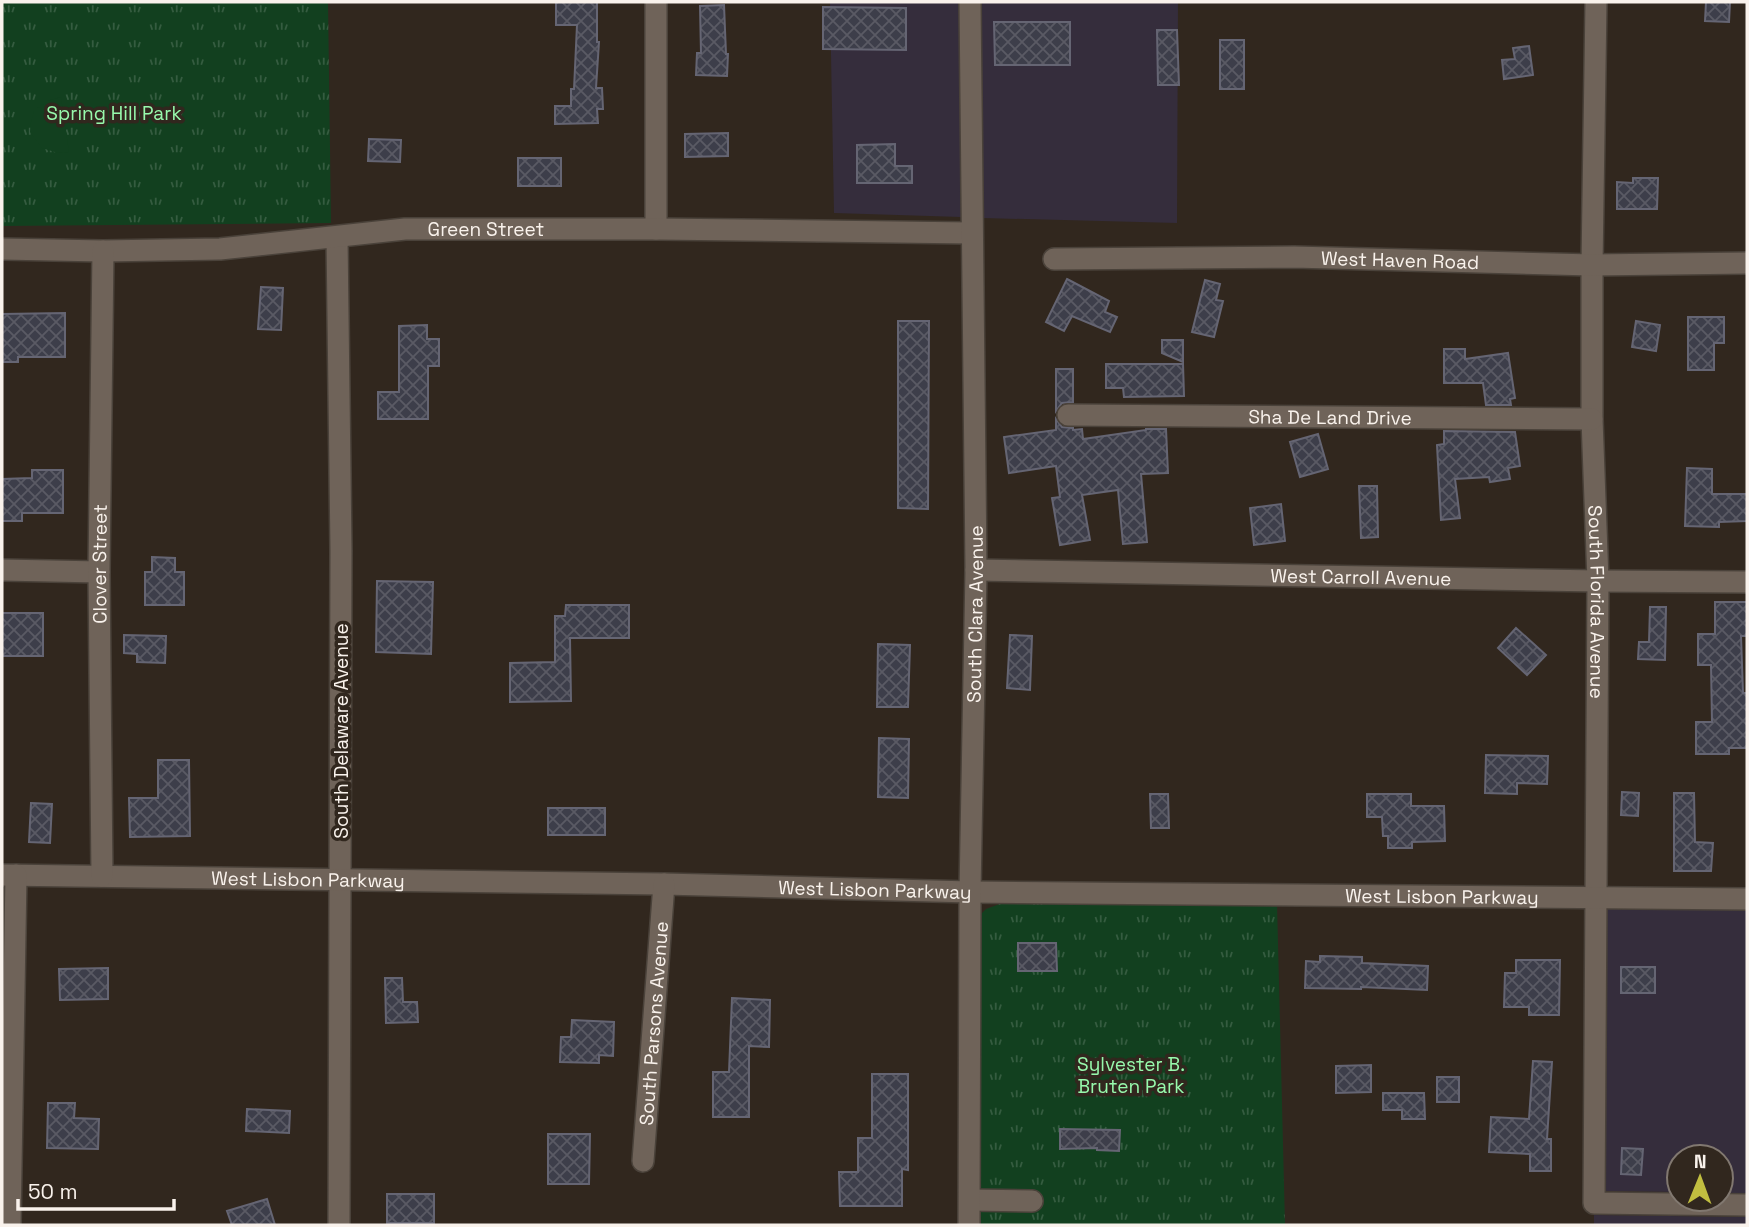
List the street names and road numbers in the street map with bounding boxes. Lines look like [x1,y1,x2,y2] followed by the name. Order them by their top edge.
[428,217,544,242] street label: Green Street
[1321,245,1479,274] street label: West Haven Road
[1248,404,1412,430] street label: Sha De Land Drive
[86,504,112,624] street label: Clover Street
[1583,505,1611,699] street label: South Florida Avenue
[961,525,989,703] street label: South Clara Avenue
[1270,563,1452,591] street label: West Carroll Avenue
[329,623,354,839] street label: South Delaware Avenue
[211,865,405,893] street label: West Lisbon Parkway
[778,874,972,905] street label: West Lisbon Parkway
[1345,883,1539,910] street label: West Lisbon Parkway
[633,920,674,1126] street label: South Parsons Avenue

